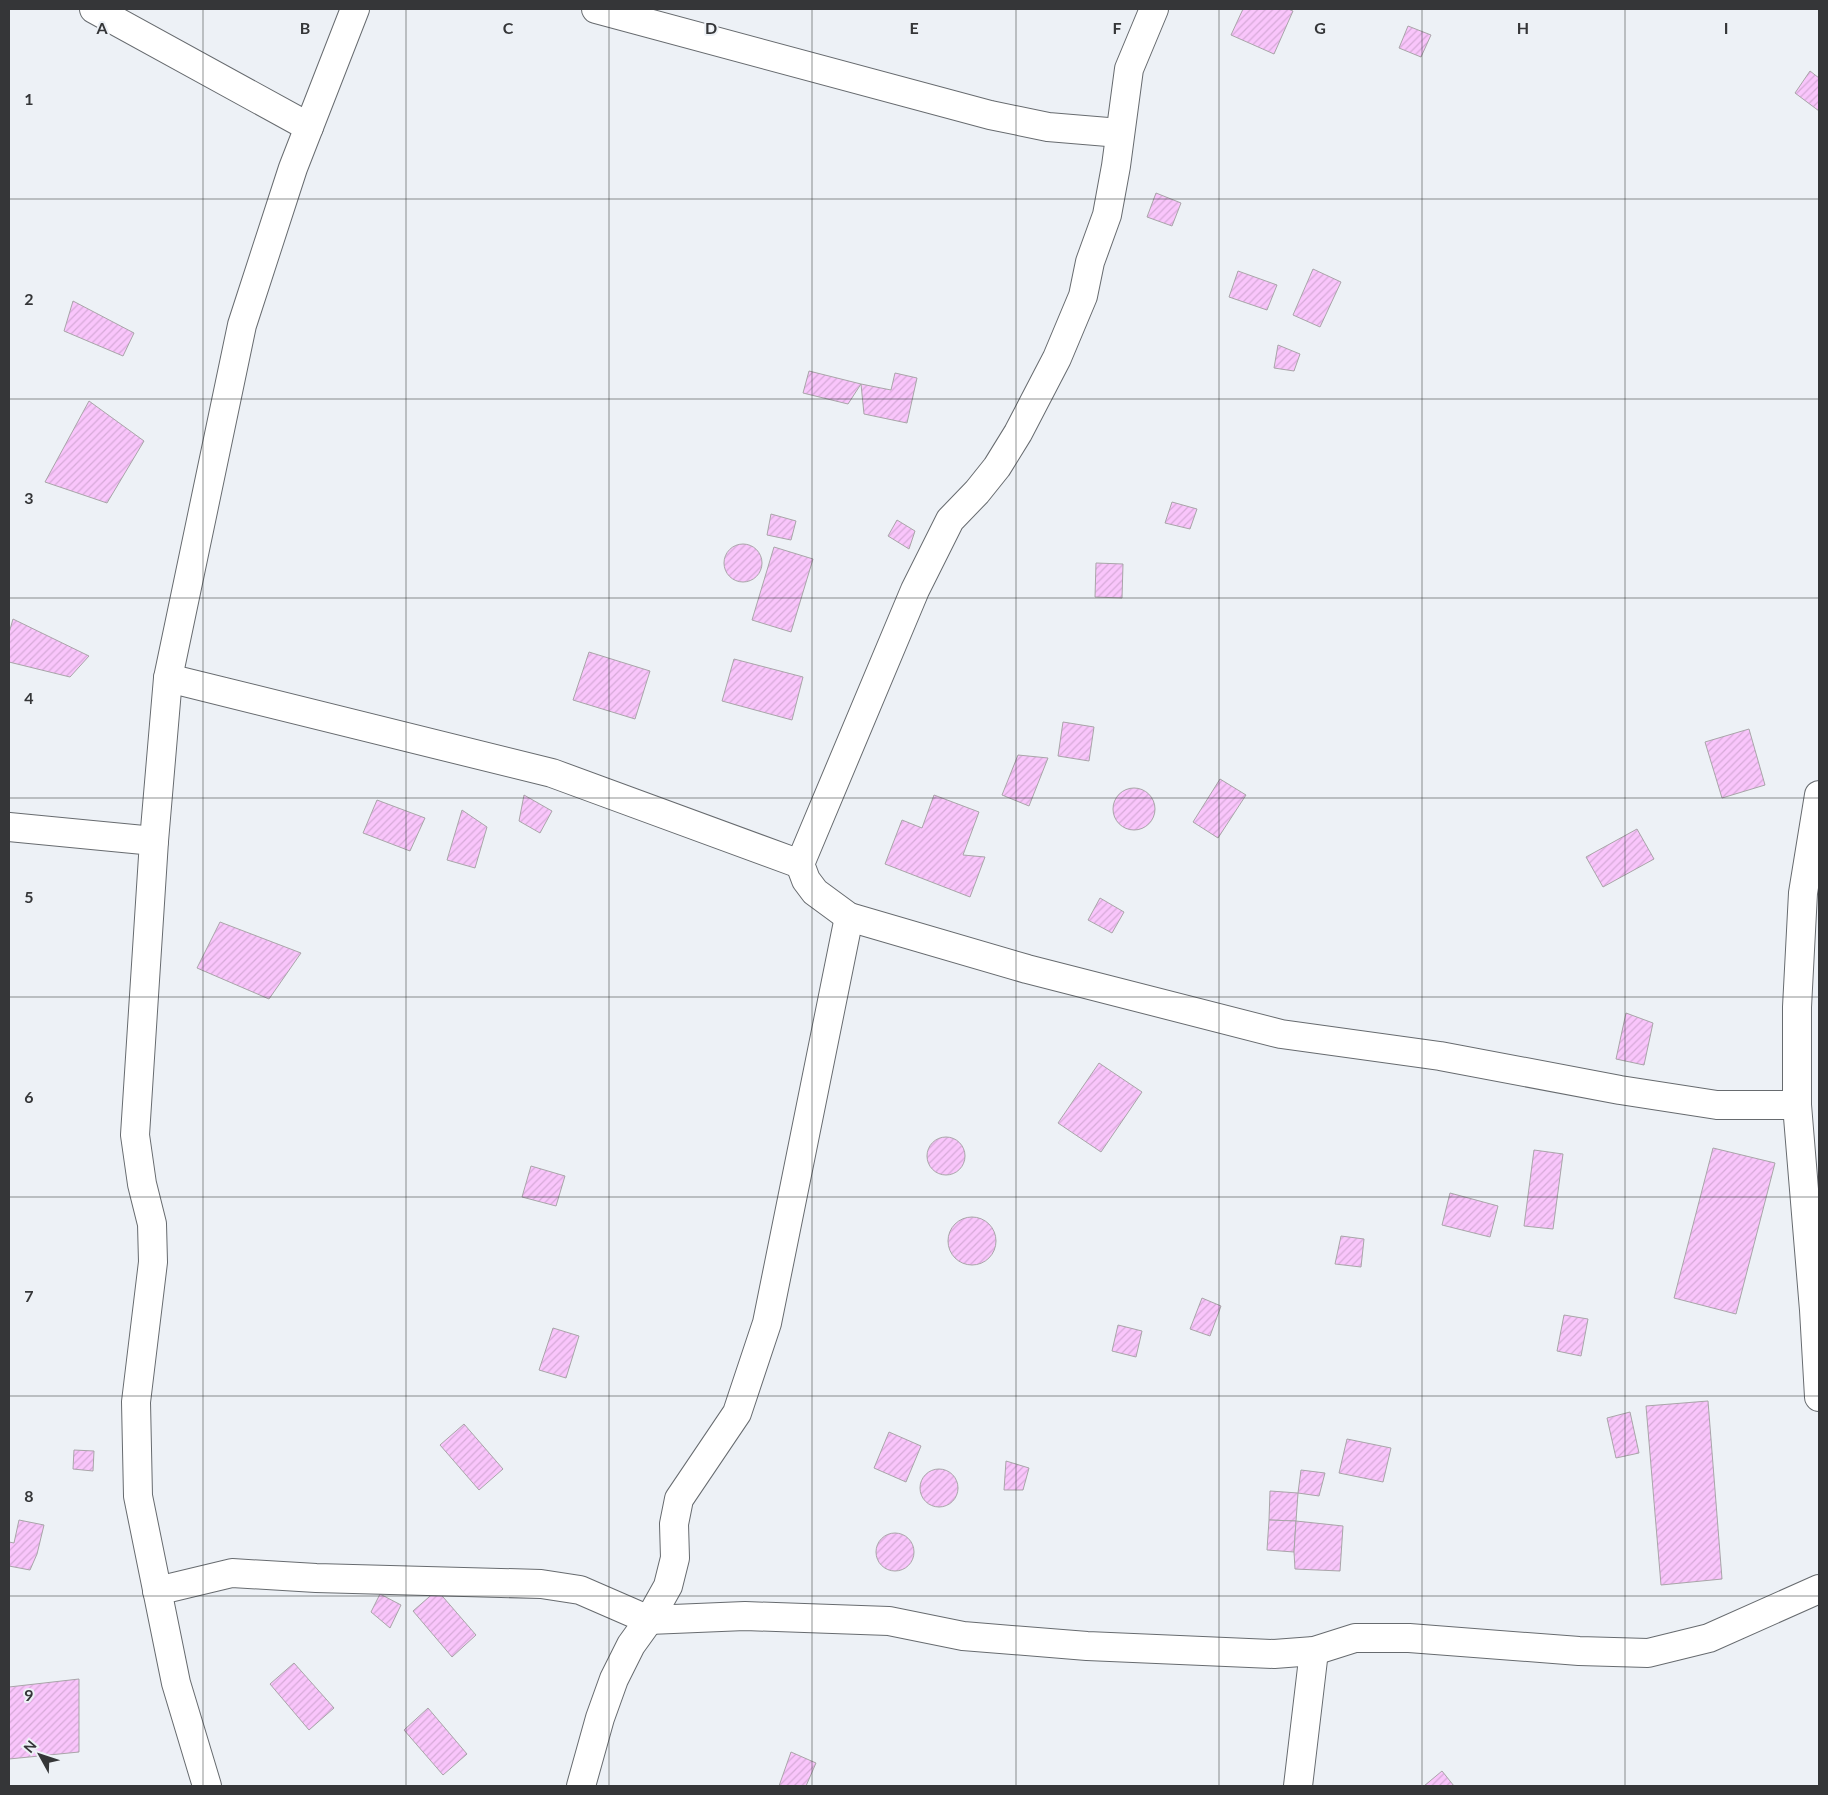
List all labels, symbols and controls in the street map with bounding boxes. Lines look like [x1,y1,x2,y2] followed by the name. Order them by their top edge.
[95,18,108,37] text: A
[300,18,310,37] text: B
[503,18,514,37] text: C
[705,18,717,37] text: D
[909,18,919,37] text: E
[1112,18,1122,37] text: F
[1314,18,1326,37] text: G
[1517,18,1529,37] text: H
[1724,18,1728,37] text: I
[24,89,34,108] text: 1
[24,289,34,308] text: 2
[24,488,34,507] text: 3
[24,688,34,707] text: 4
[24,887,34,906] text: 5
[24,1087,34,1106] text: 6
[24,1286,34,1305] text: 7
[24,1486,34,1505] text: 8
[24,1685,34,1704] text: 9
[15,1730,65,1780] north arrow
[20,1737,40,1756] text: N

